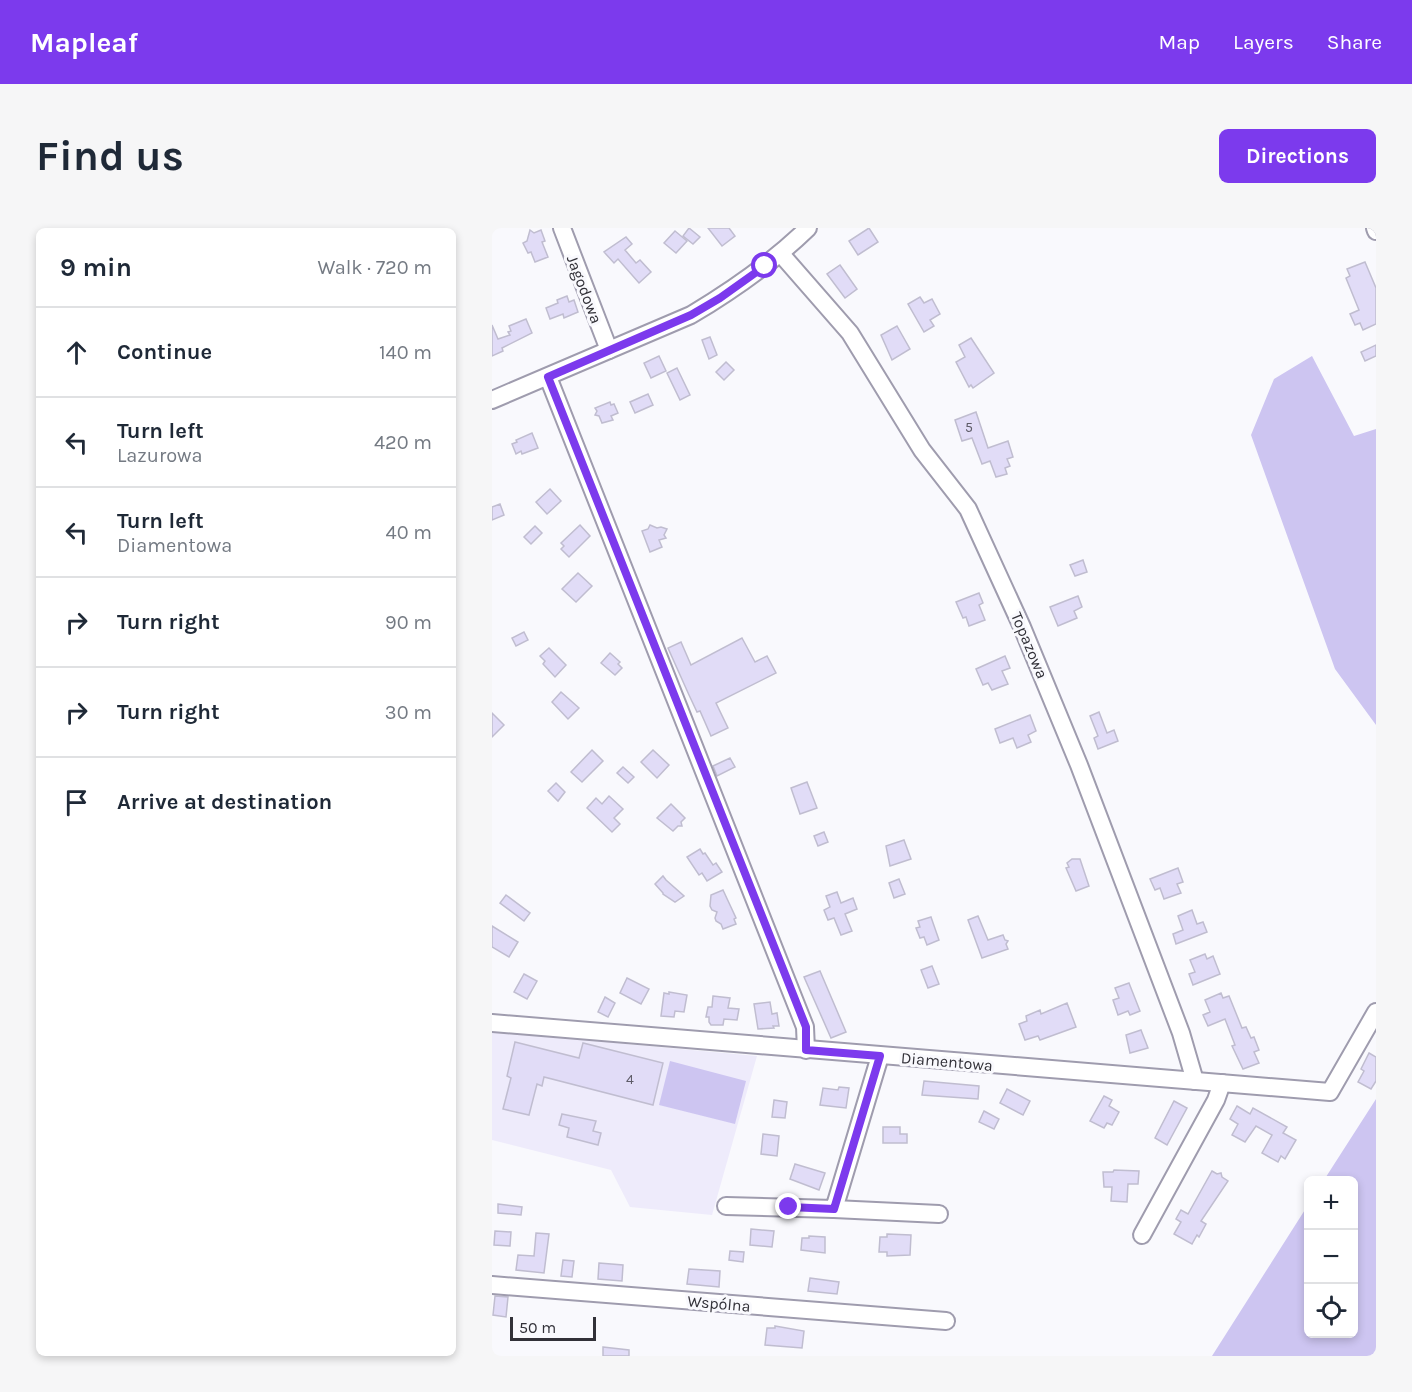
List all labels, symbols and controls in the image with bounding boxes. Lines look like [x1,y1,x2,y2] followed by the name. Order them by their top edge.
[30,26,138,59] text: Mapleaf
[1158,30,1200,54] text: Map
[1233,30,1294,54] text: Layers
[1327,30,1382,54] text: Share
[1219,129,1376,183] button: Directions
[36,131,184,181] text: Find us
[60,252,132,283] text: 9 min
[563,252,606,326] street label: Jagodowa
[751,252,777,278] route start
[318,256,432,279] text: Walk · 720 m
[60,336,93,369] icon: ahead
[117,339,212,365] text: Continue
[379,341,432,364] text: 140 m
[117,418,204,444] text: Turn left
[965,419,973,436] house number: 5
[60,426,93,459] icon: left
[374,431,432,454] text: 420 m
[117,444,203,467] text: Lazurowa
[117,508,204,534] text: Turn left
[60,516,93,549] icon: left
[386,521,432,544] text: 40 m
[117,534,232,557] text: Diamentowa
[60,606,93,639] icon: right
[117,609,220,635] text: Turn right
[1007,609,1052,681] street label: Topazowa
[385,611,432,634] text: 90 m
[60,696,93,729] icon: right
[117,699,220,725] text: Turn right
[385,701,432,724] text: 30 m
[60,786,93,819] icon: arrive
[117,789,332,815] text: Arrive at destination
[900,1048,994,1075] street label: Diamentowa
[626,1071,634,1088] house number: 4
[1304,1176,1358,1338] map controls
[1304,1176,1358,1230] button: +
[775,1193,801,1219] route end
[1304,1230,1358,1284] button: −
[1304,1284,1358,1338] button: locate
[687,1291,751,1316] street label: Wspólna
[510,1314,596,1342] scale bar
[519,1318,556,1337] text: 50 m

